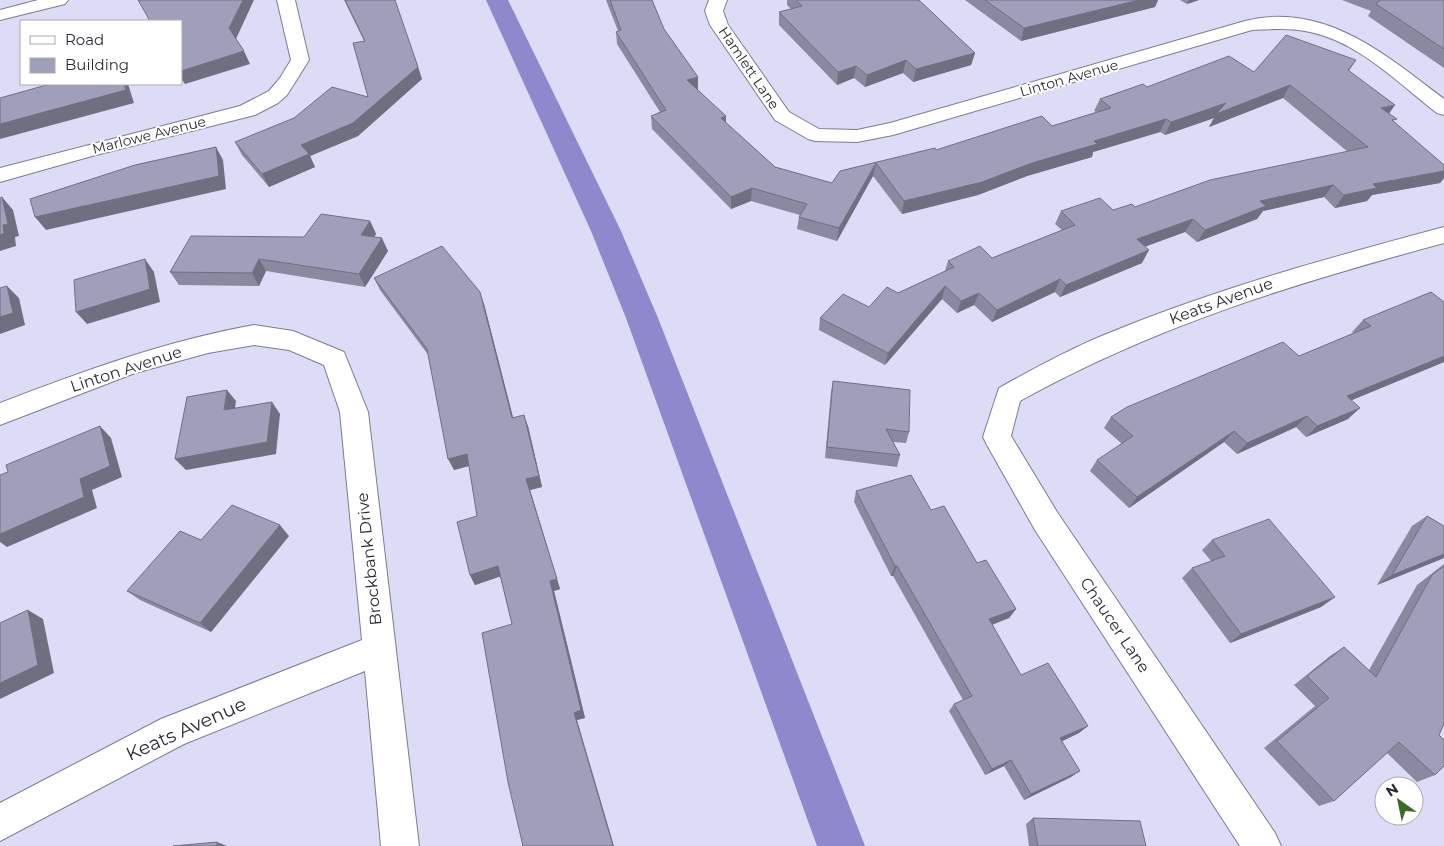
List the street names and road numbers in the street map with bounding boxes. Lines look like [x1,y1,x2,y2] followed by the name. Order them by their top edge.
[715,23,783,113] street label: Hamlett Lane
[1018,55,1120,101] street label: Linton Avenue
[90,112,208,158] street label: Marlowe Avenue
[1167,273,1275,329] street label: Keats Avenue
[68,342,184,396] street label: Linton Avenue
[353,492,385,626] street label: Brockbank Drive
[1076,574,1154,676] street label: Chaucer Lane
[122,692,250,766] street label: Keats Avenue

